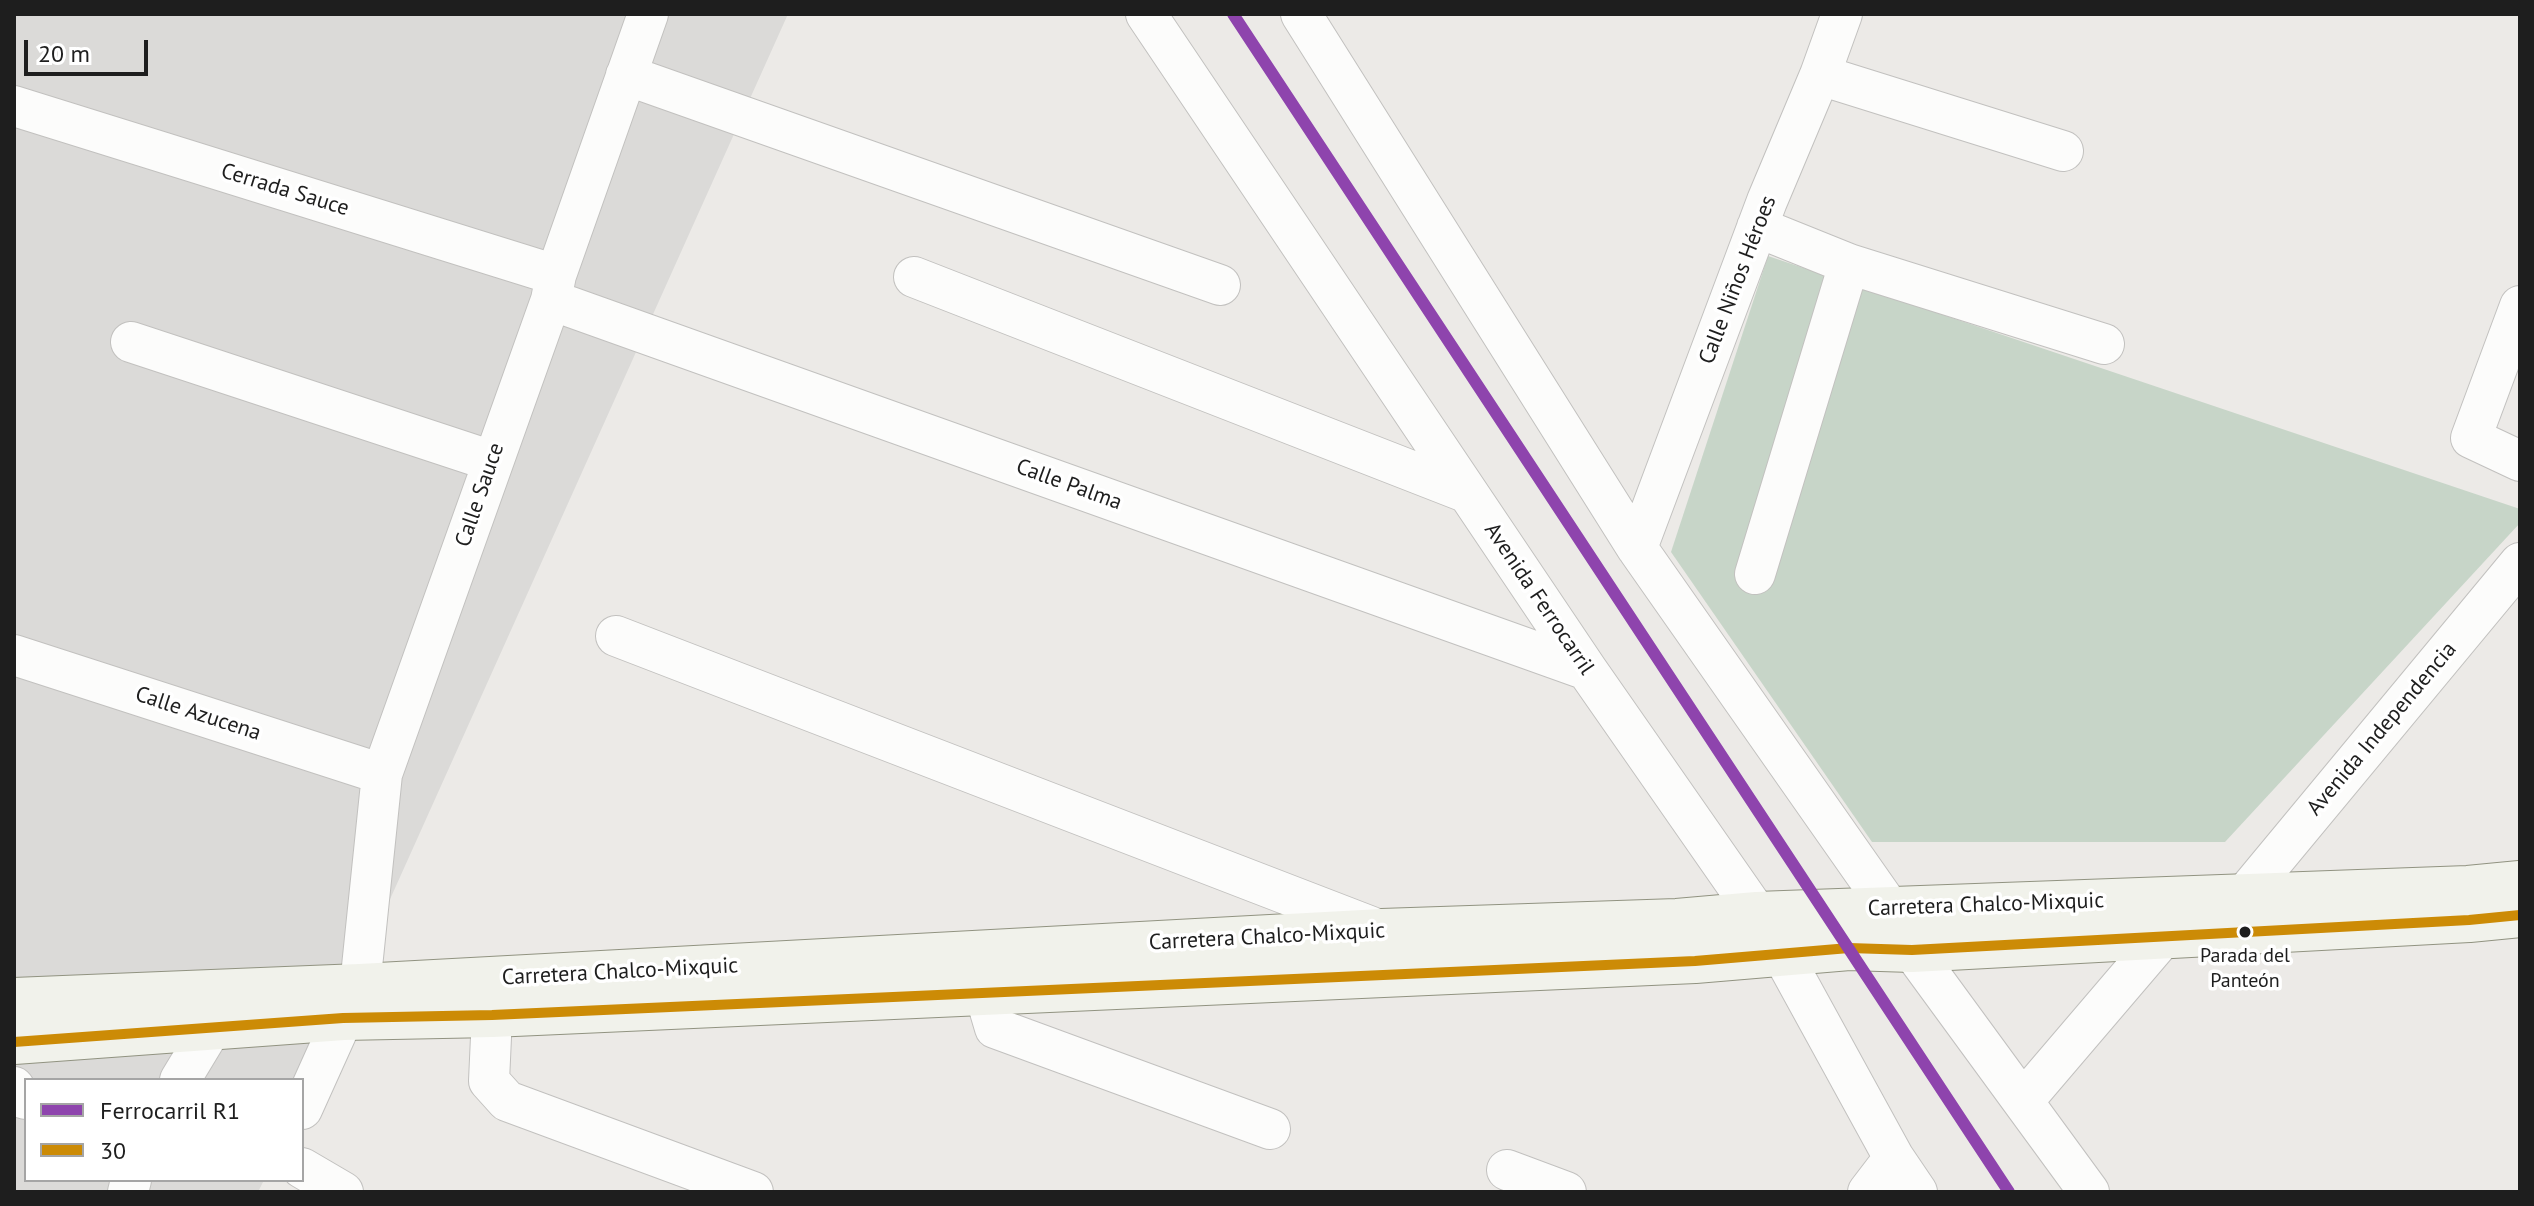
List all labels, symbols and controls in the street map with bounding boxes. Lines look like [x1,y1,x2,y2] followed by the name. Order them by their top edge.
[28,24,152,74] scale bar
[38,38,90,69] text: 20 m
[218,158,352,222] street label: Cerrada Sauce
[1694,192,1782,368] street label: Calle Niños Héroes
[450,440,510,550] street label: Calle Sauce
[1013,454,1125,516] street label: Calle Palma
[1478,518,1600,680] street label: Avenida Ferrocarril
[2302,637,2462,821] street label: Avenida Independencia
[132,681,264,747] street label: Calle Azucena
[1867,888,2105,922] street label: Carretera Chalco-Mixquic
[1148,918,1386,956] street label: Carretera Chalco-Mixquic
[2237,924,2253,940] marker: Parada del Panteón
[2200,944,2290,991] place label: Parada del Panteón
[501,953,739,991] street label: Carretera Chalco-Mixquic
[24,1078,304,1182] legend
[100,1095,240,1126] text: Ferrocarril R1
[100,1135,126,1166] text: 30

